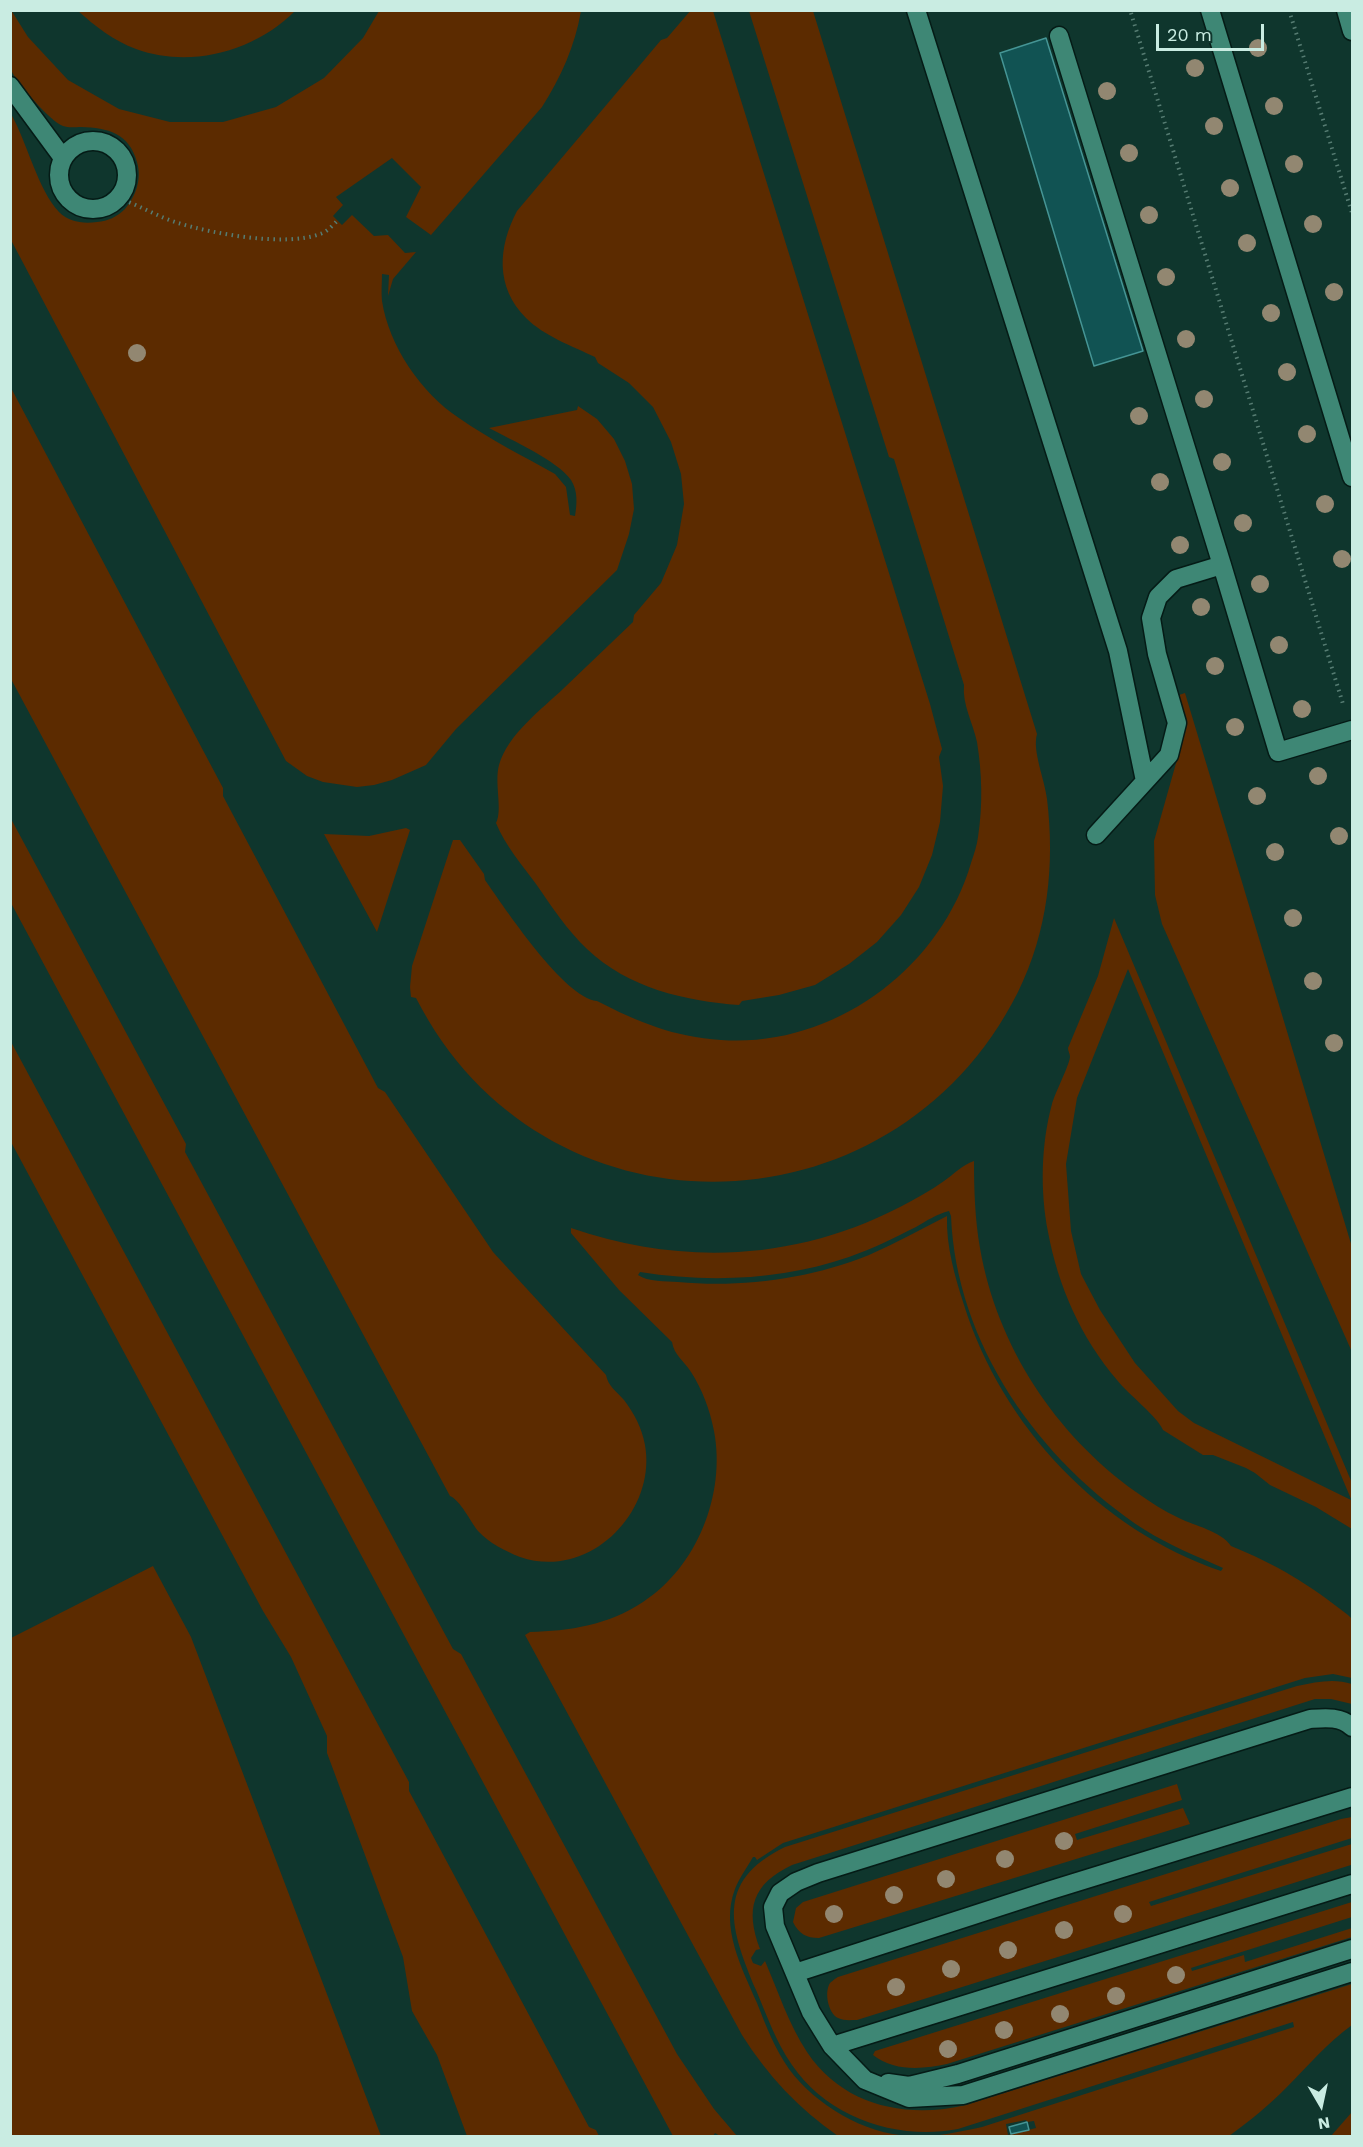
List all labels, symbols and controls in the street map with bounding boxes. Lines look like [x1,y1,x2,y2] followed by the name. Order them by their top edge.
[1159,12,1267,50] scale bar
[1167,24,1212,45] text: 20 m
[1291,2075,1351,2135] north arrow
[1317,2113,1331,2134] text: N

